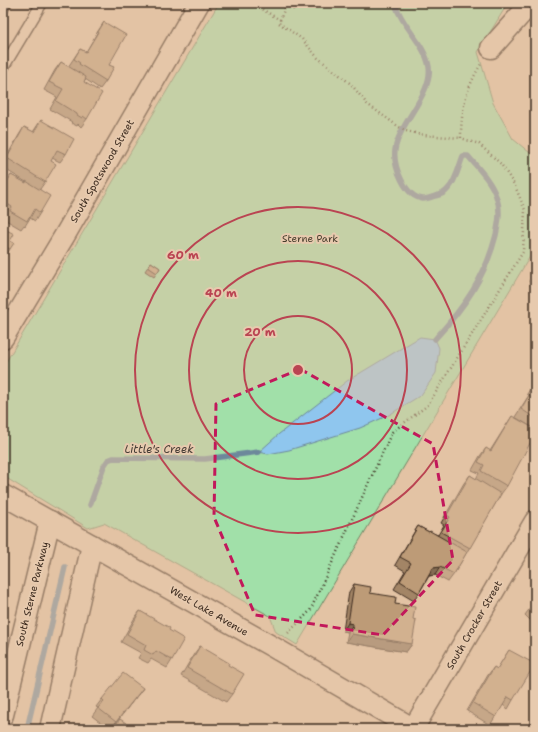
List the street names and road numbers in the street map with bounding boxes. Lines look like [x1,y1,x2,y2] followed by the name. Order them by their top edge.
[67,117,137,225] street label: South Spotswood Street
[13,540,51,648] street label: South Sterne Parkway
[443,578,505,672] street label: South Crocker Street
[167,583,251,639] street label: West Lake Avenue

